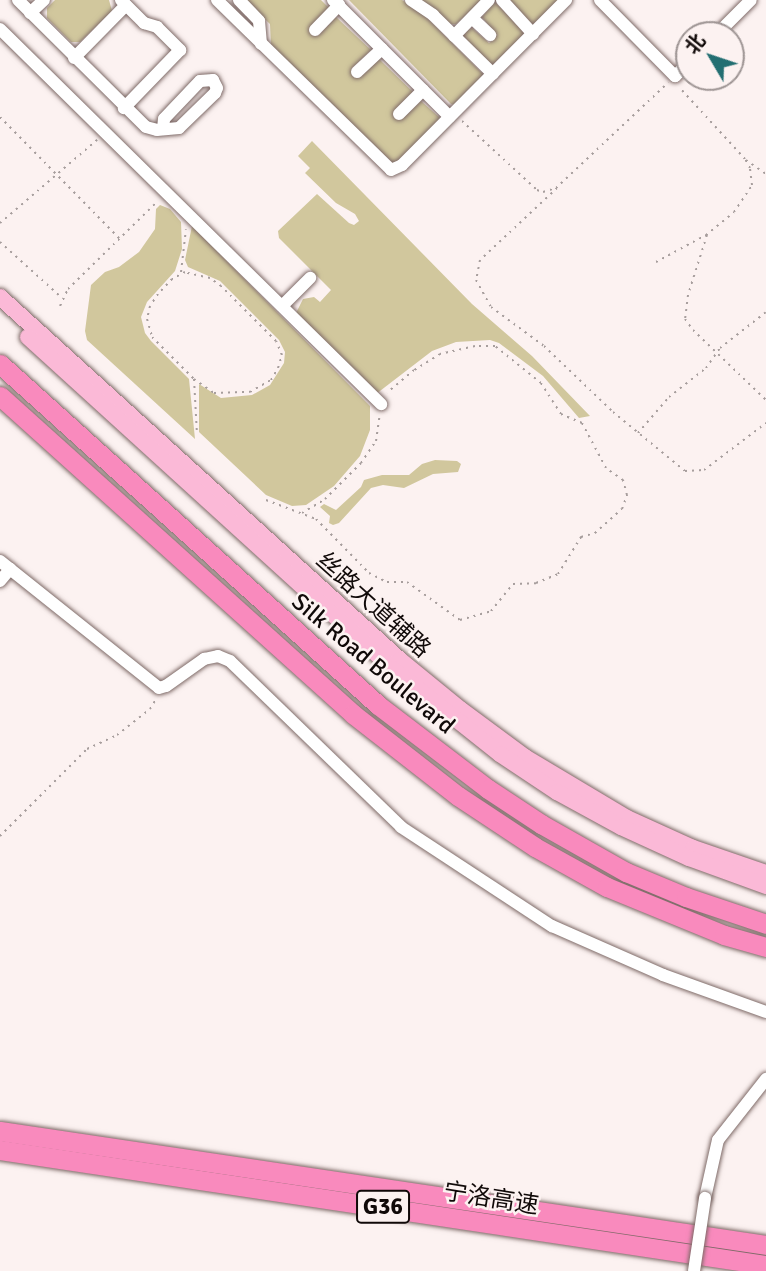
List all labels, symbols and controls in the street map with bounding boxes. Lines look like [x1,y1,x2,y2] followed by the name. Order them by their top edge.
[675,21,745,91] north arrow
[680,29,711,59] text: 北
[310,546,436,664] street label: 丝路大道辅路
[286,587,460,741] street label: Silk Road Boulevard
[441,1177,541,1221] street label: 宁洛高速
[355,1188,411,1226] road number: G36

